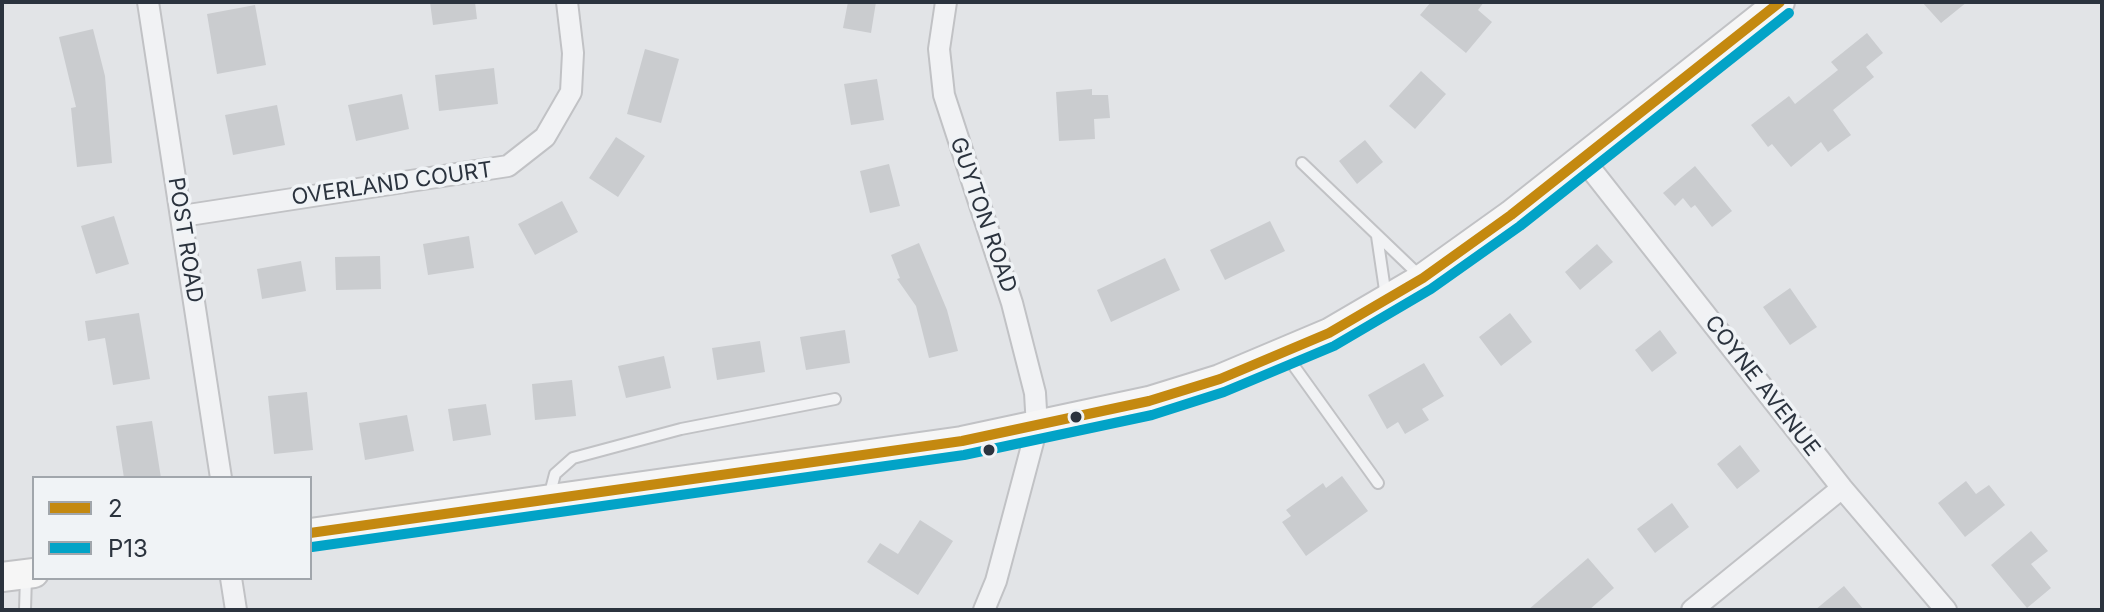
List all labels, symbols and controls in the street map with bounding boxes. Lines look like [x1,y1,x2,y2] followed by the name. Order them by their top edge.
[944,134,1022,296] street label: GUYTON ROAD
[290,157,494,211] street label: OVERLAND COURT
[162,175,208,305] street label: POST ROAD
[1699,310,1825,462] street label: COYNE AVENUE
[1068,409,1084,425] unlabelled marker
[981,442,997,458] unlabelled marker
[32,476,312,580] legend
[108,494,123,523] text: 2
[108,534,148,563] text: P13

